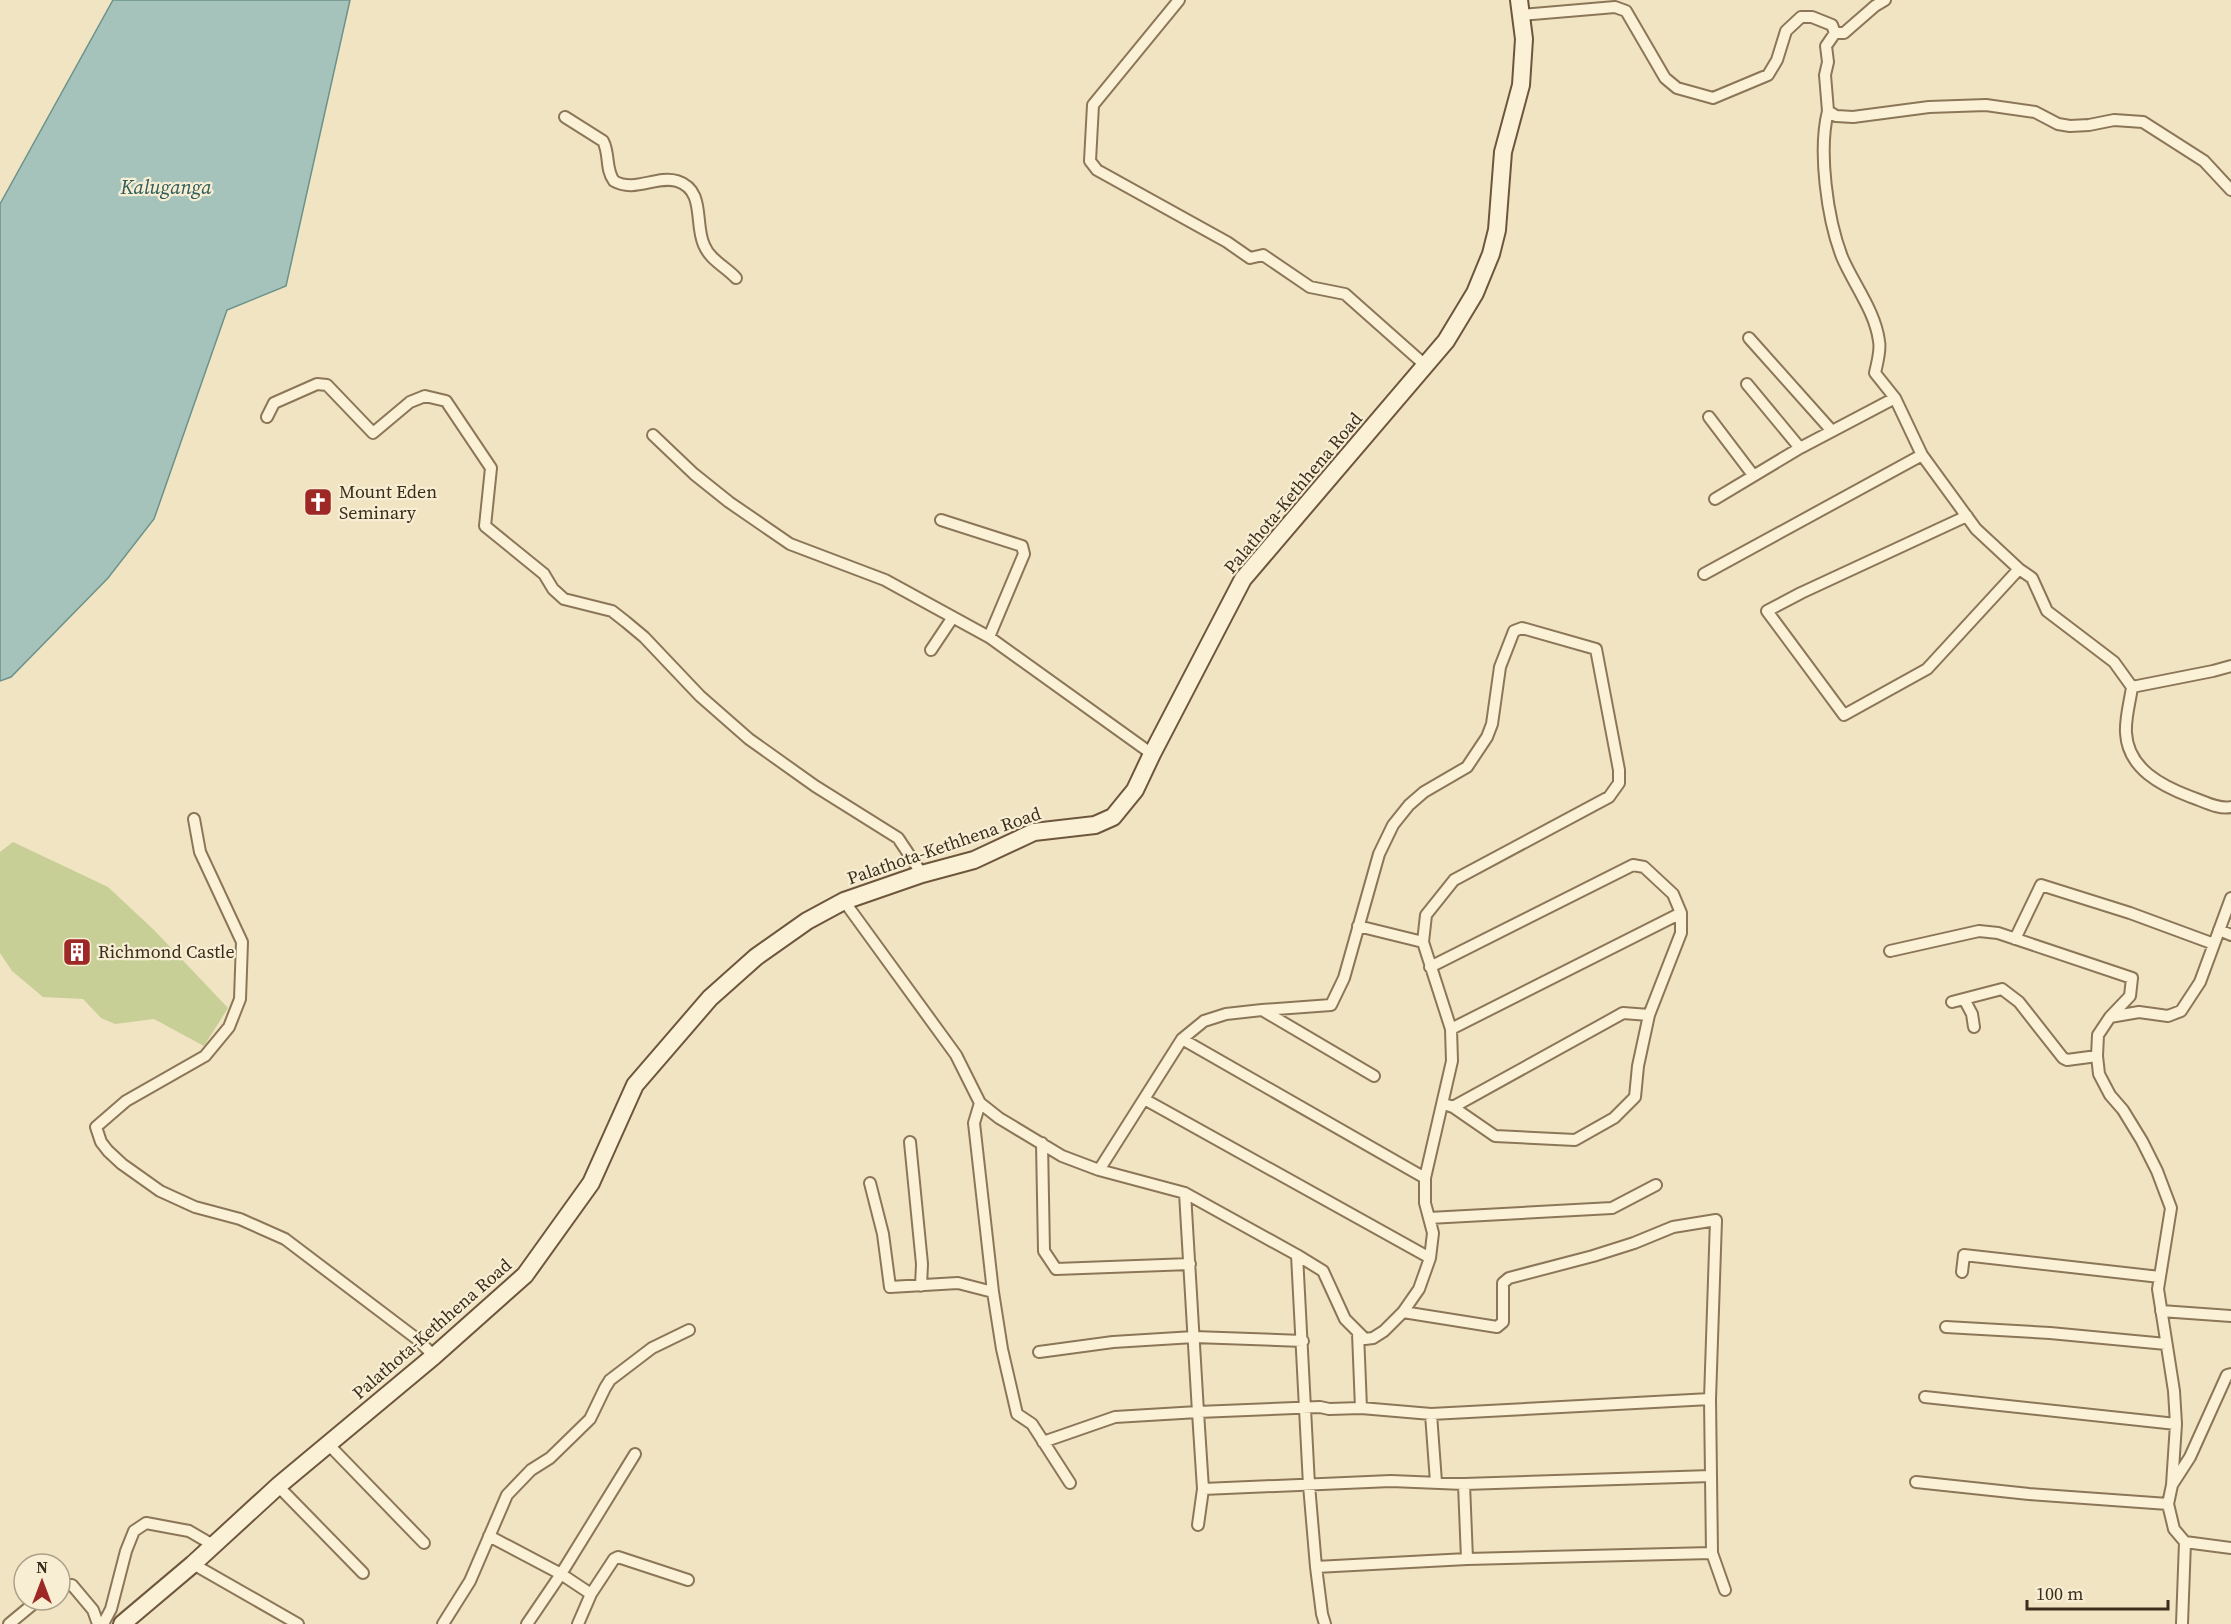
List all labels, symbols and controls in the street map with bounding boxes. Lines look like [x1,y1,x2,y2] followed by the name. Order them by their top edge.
[119,173,212,201] water label: Kaluganga
[1218,407,1368,579] street label: Palathota-Kethhena Road
[339,479,437,525] place label: Mount Eden Seminary
[302,486,334,518] church icon: Mount Eden Seminary
[844,801,1044,890] street label: Palathota-Kethhena Road
[61,936,93,968] building icon: Richmond Castle
[98,939,235,964] place label: Richmond Castle
[347,1252,517,1405] street label: Palathota-Kethhena Road
[12,1552,72,1612] north arrow
[36,1556,48,1578] text: N
[2027,1573,2168,1611] scale bar
[2036,1581,2083,1606] text: 100 m

